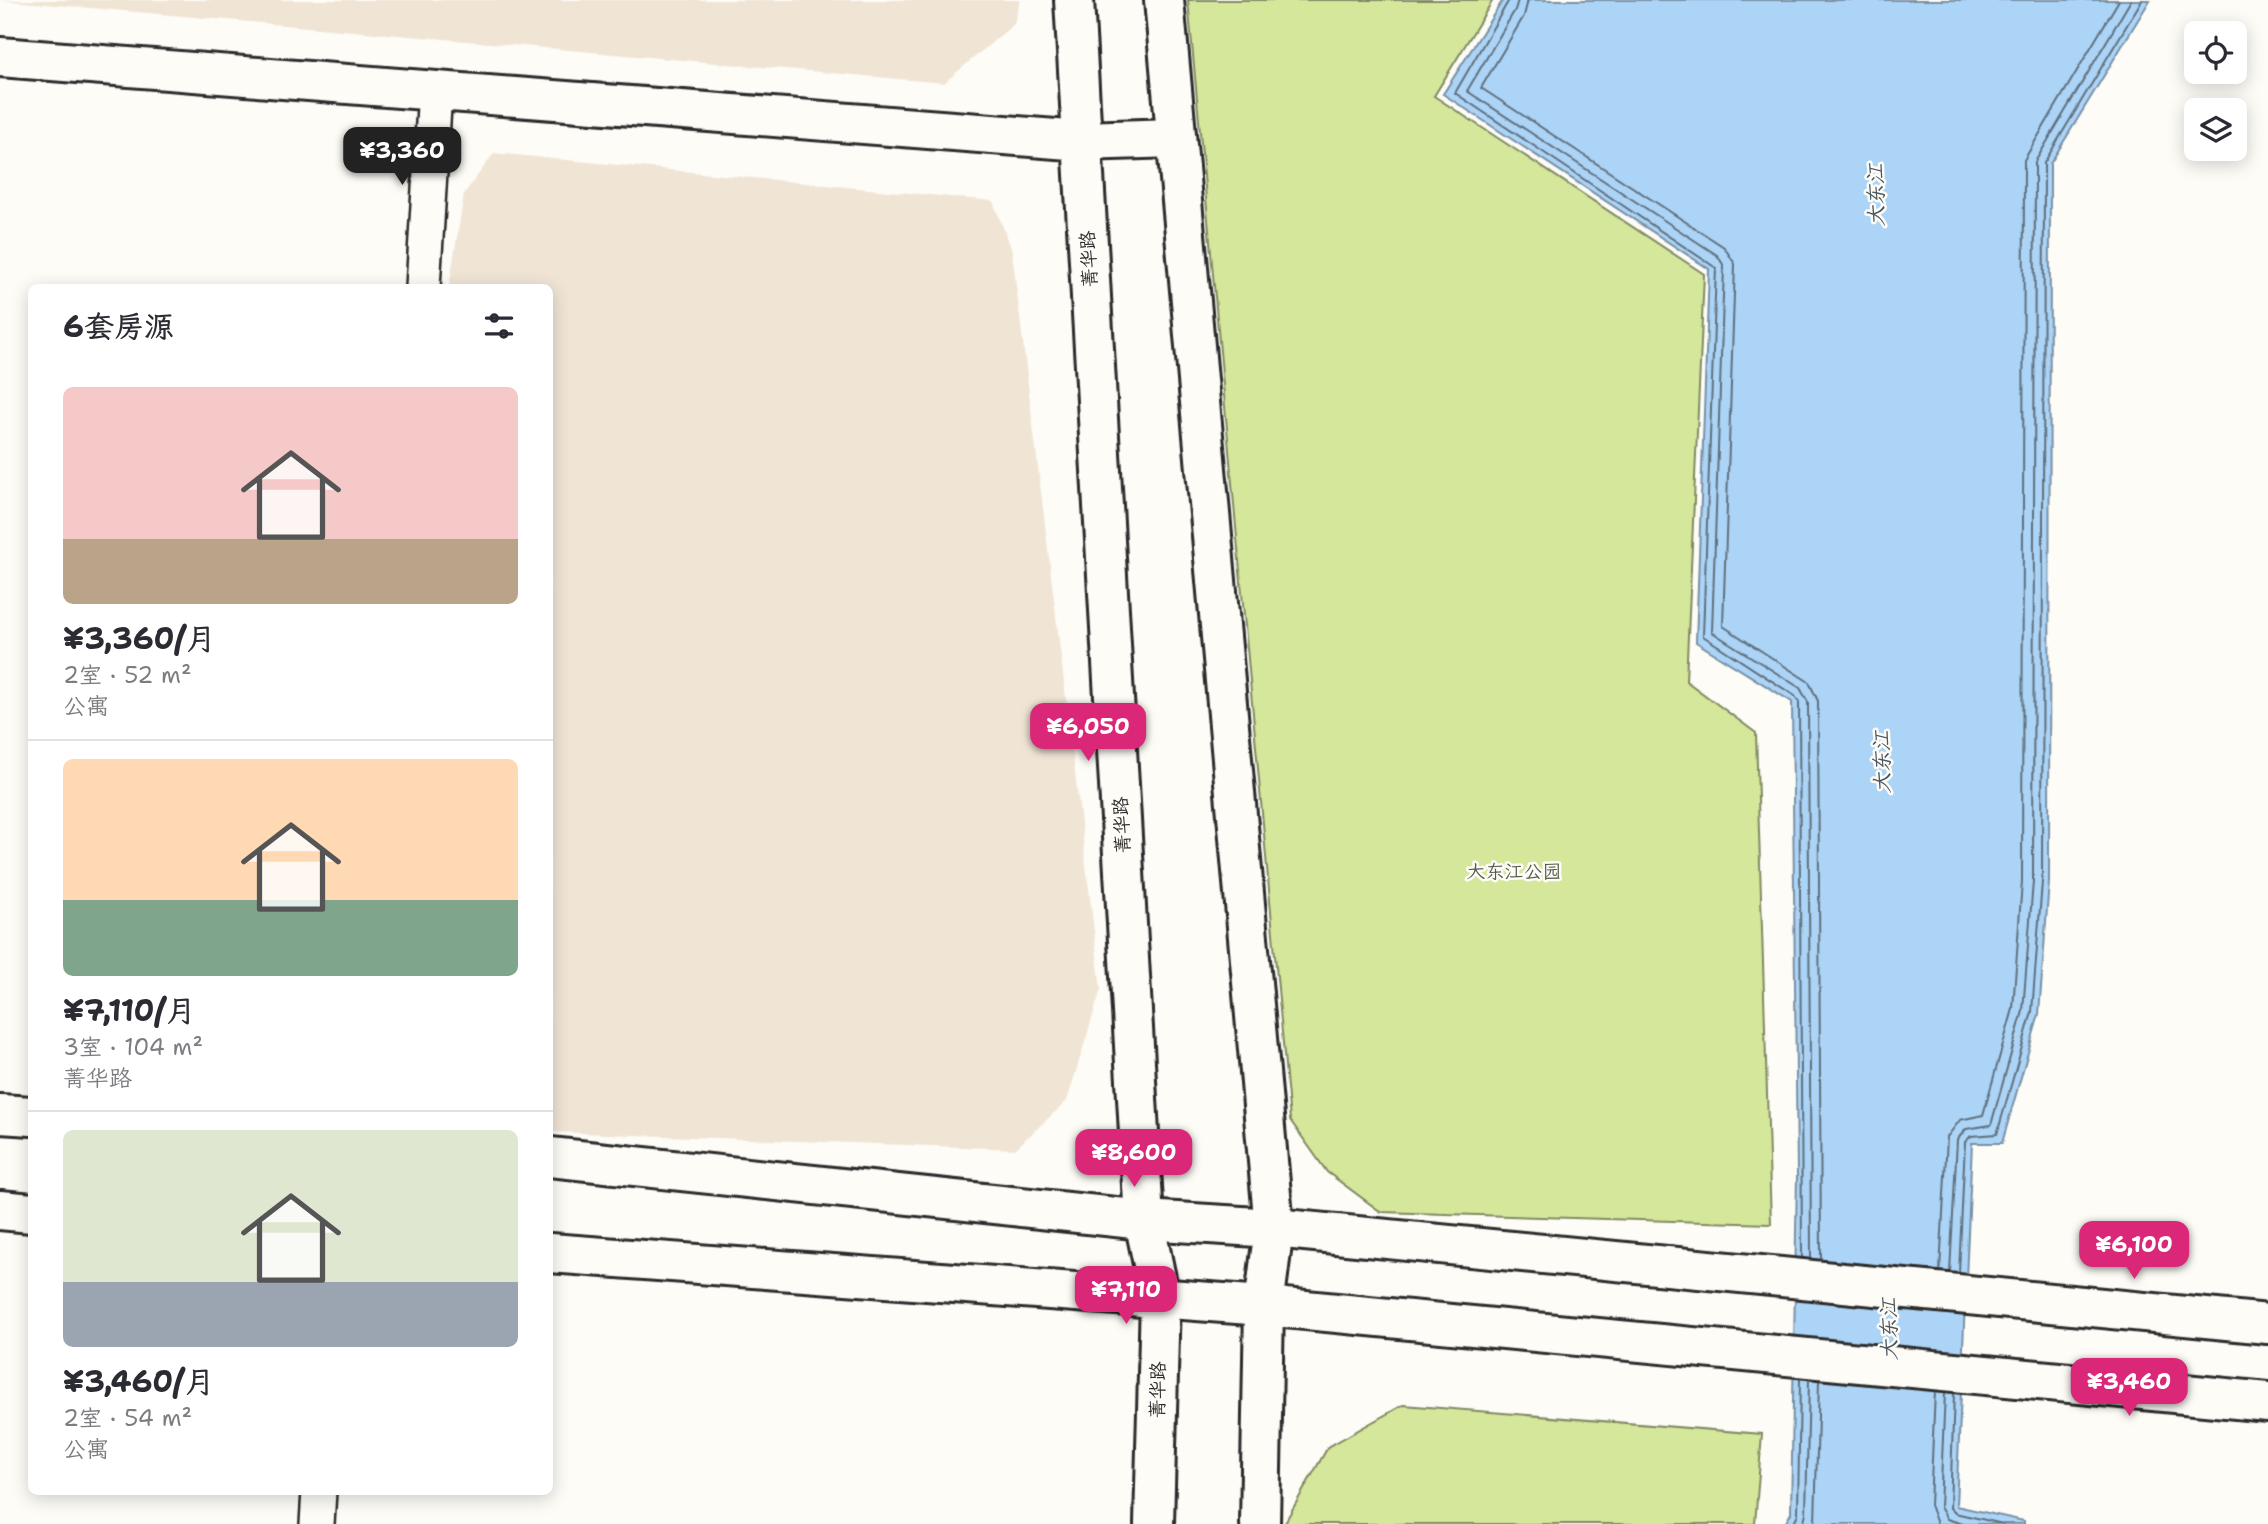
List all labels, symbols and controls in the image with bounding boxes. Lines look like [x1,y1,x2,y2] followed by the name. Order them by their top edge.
[2184,21,2247,161] map controls
[2184,21,2247,84] button: locate
[2184,98,2247,161] button: layers
[345,128,459,187] pin: ¥3,360
[359,135,445,165] text: ¥3,360
[1861,162,1891,227] water label: 大东江
[1075,230,1102,288] street label: 菁华路
[63,306,174,347] text: 6套房源
[480,307,518,345] icon: filters
[228,432,354,558] icon: home
[63,618,216,659] text: ¥3,360/月
[63,660,192,690] text: 2室 · 52 m²
[63,691,109,721] text: 公寓
[1031,704,1145,763] pin: ¥6,050
[1046,711,1130,741] text: ¥6,050
[1867,729,1897,794] water label: 大东江
[1108,796,1135,854] street label: 菁华路
[228,804,354,930] icon: home
[1466,859,1562,884] park label: 大东江公园
[63,990,196,1031] text: ¥7,110/月
[63,1032,203,1062] text: 3室 · 104 m²
[63,1063,132,1093] text: 菁华路
[1077,1130,1191,1189] pin: ¥8,600
[1091,1137,1177,1167] text: ¥8,600
[228,1175,354,1301] icon: home
[2077,1222,2191,1281] pin: ¥6,100
[2095,1229,2173,1259] text: ¥6,100
[1069,1266,1183,1326] pin: ¥7,110
[1091,1274,1161,1304] text: ¥7,110
[1874,1296,1904,1361] water label: 大东江
[2072,1358,2186,1418] pin: ¥3,460
[63,1361,214,1402] text: ¥3,460/月
[1145,1361,1170,1419] street label: 菁华路
[2087,1366,2171,1396] text: ¥3,460
[63,1403,192,1433] text: 2室 · 54 m²
[63,1434,109,1464] text: 公寓

